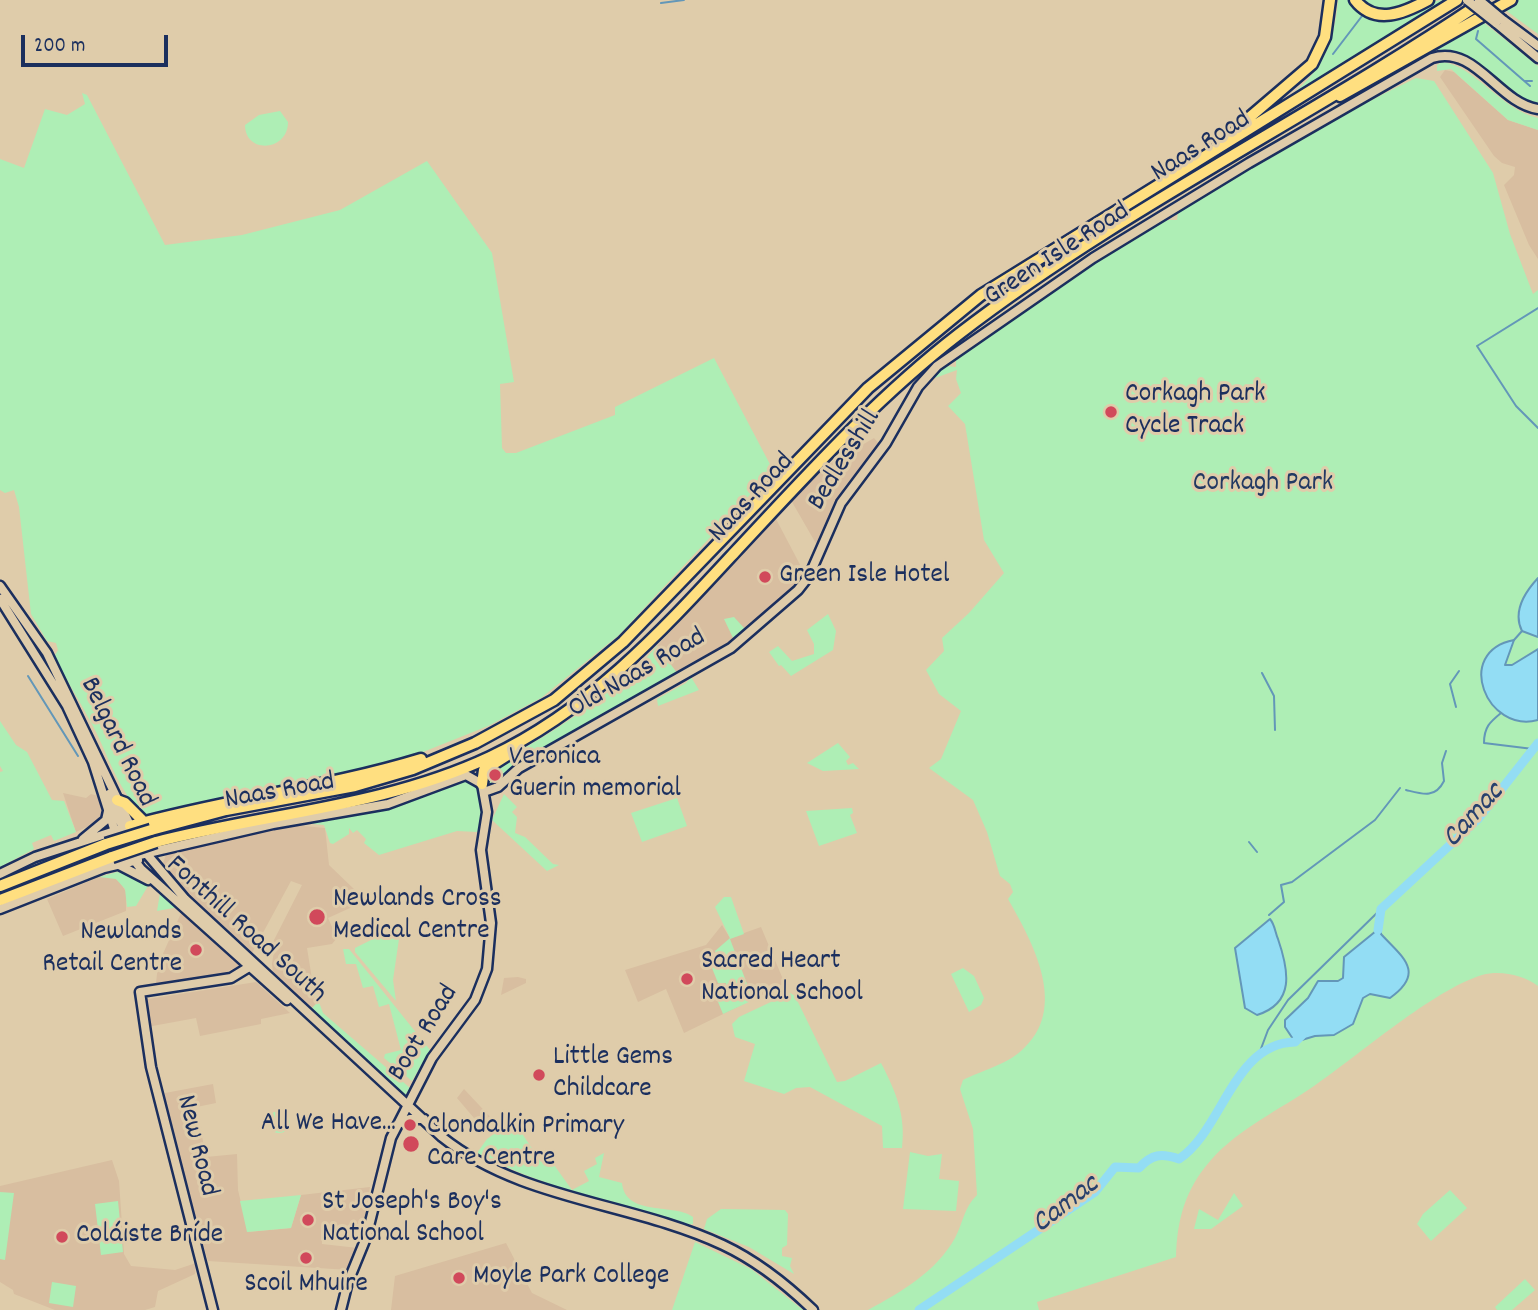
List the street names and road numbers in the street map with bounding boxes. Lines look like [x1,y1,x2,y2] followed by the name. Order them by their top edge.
[1146,104,1258,192] street label: Naas Road
[979,197,1137,315] street label: Green Isle Road
[802,404,890,518] street label: Bedlesshill
[703,447,803,551] street label: Naas Road
[563,622,713,728] street label: Old Naas Road
[70,673,162,813] street label: Belgard Road
[223,767,337,819] street label: Naas Road
[158,850,332,1012] street label: Fonthill Road South
[382,980,468,1088] street label: Boot Road
[166,1092,224,1200] street label: New Road

